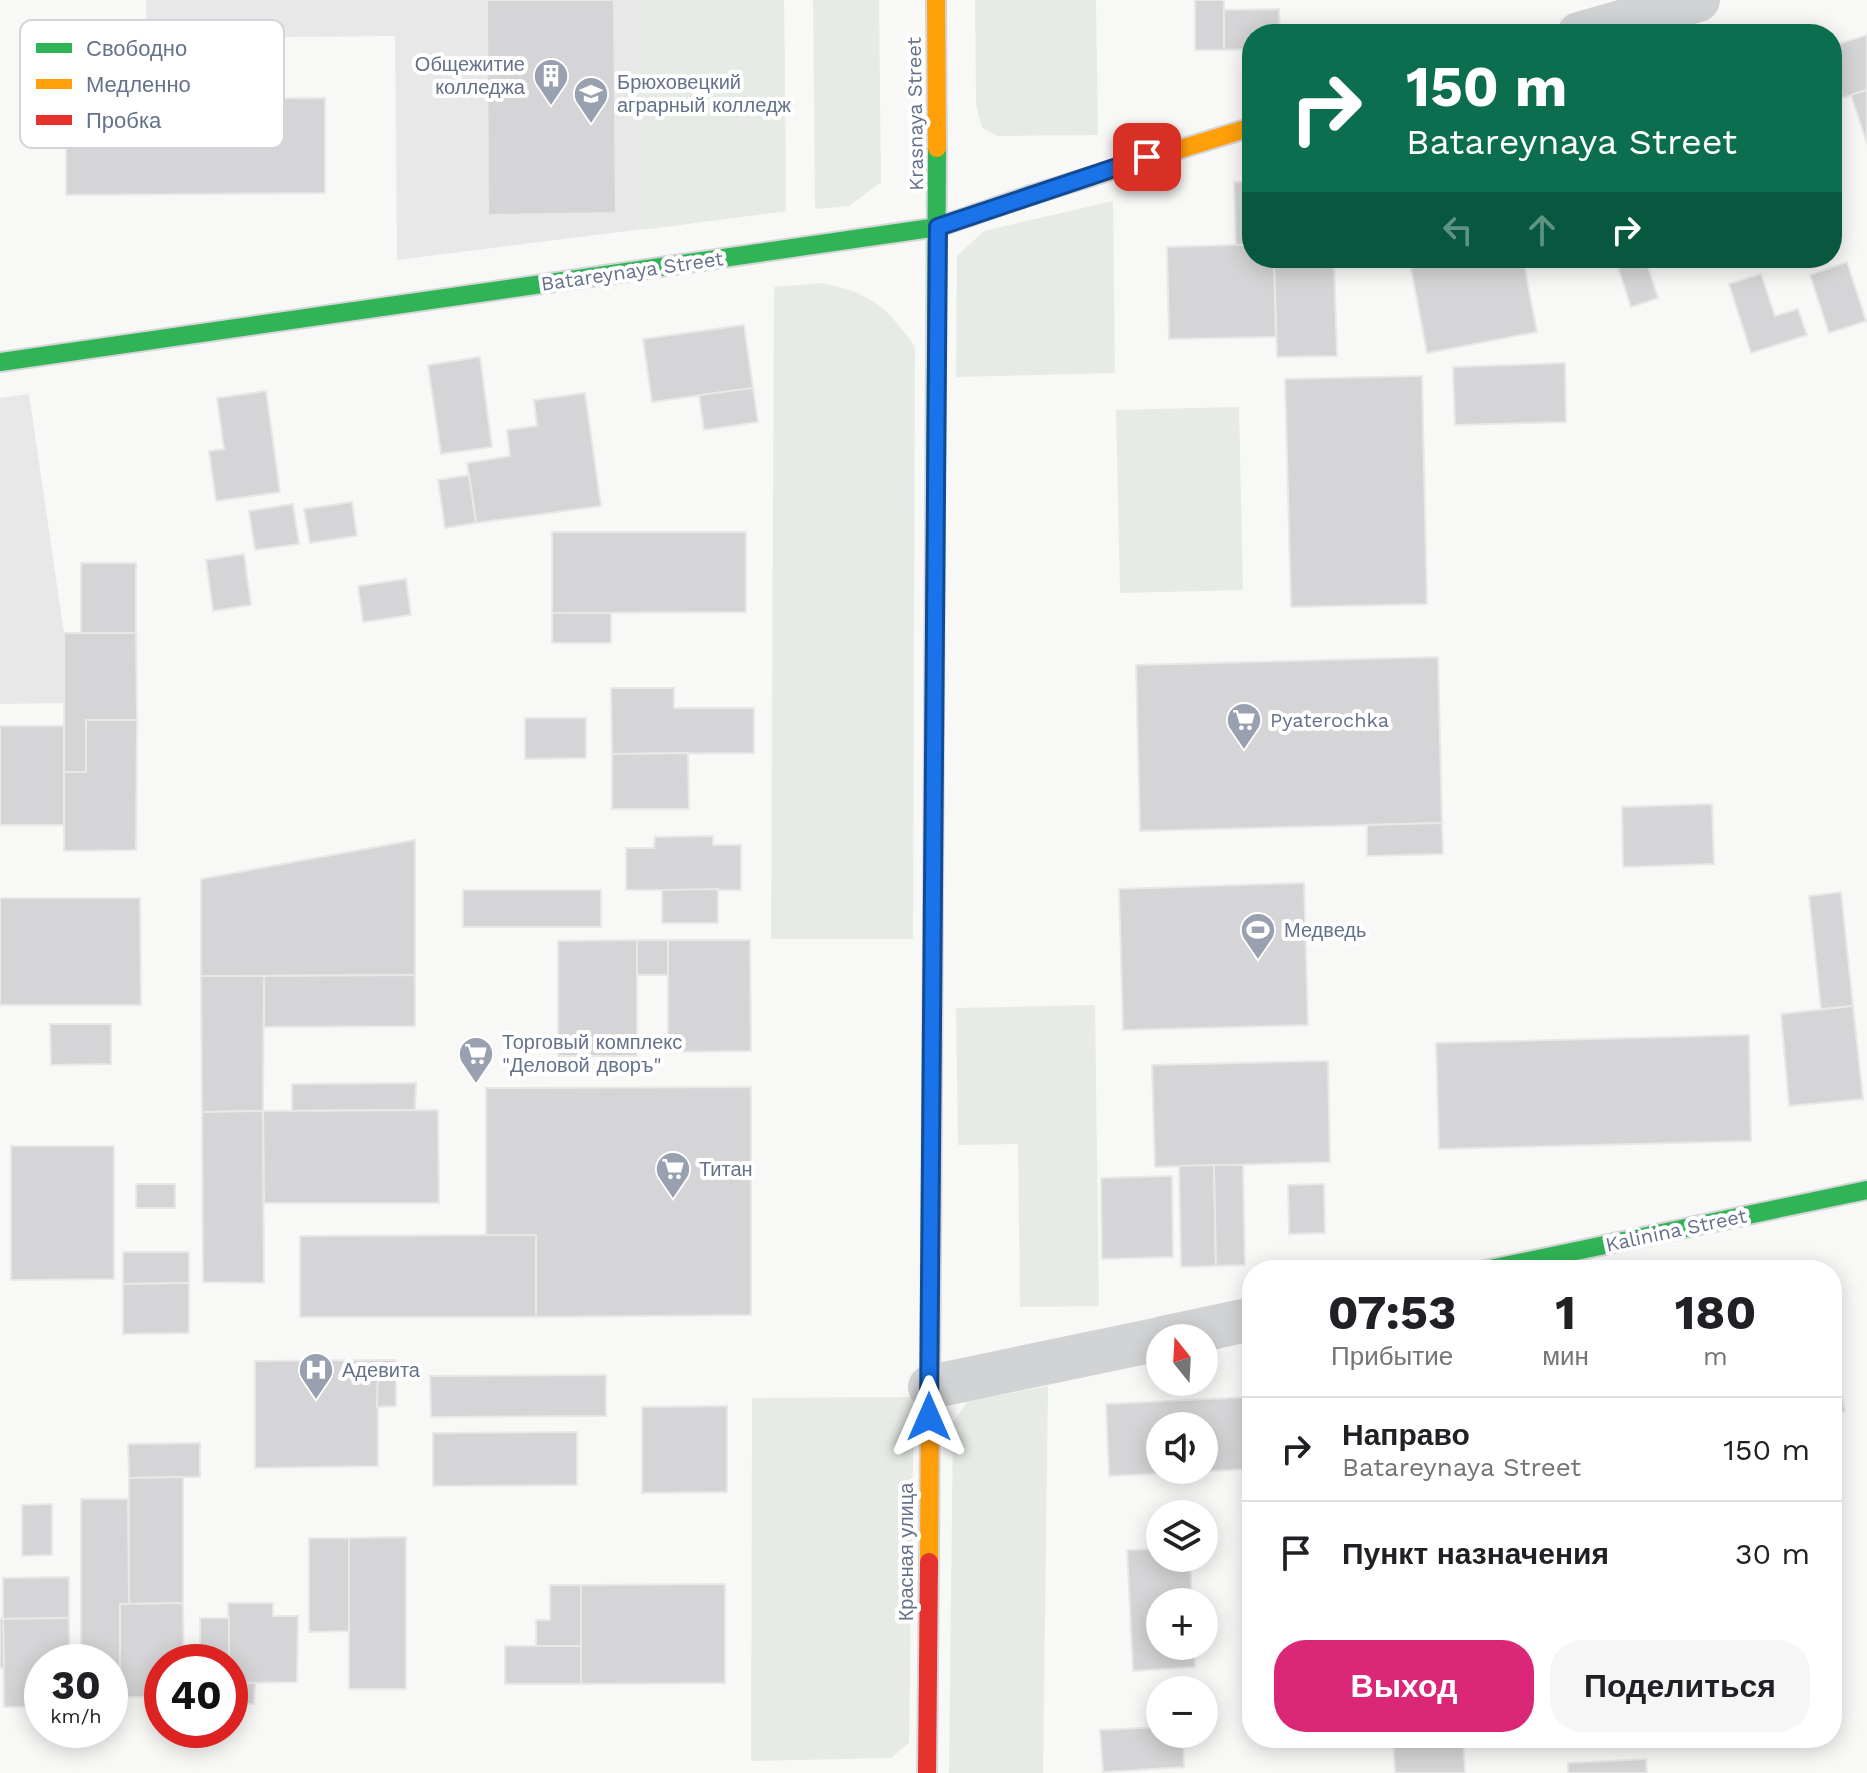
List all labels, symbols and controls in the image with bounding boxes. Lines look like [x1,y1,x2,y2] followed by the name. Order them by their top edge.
[20,20,284,148] legend
[86,36,187,61] text: Свободно
[902,36,928,191] street label: Krasnaya Street
[415,52,526,99] place label: Общежитие колледжа
[1406,54,1568,120] text: 150 m
[1274,56,1378,160] icon: right
[532,57,570,107] building icon: Общежитие колледжа
[617,70,792,117] place label: Брюховецкий аграрный колледж
[86,72,191,97] text: Медленно
[572,75,610,125] school or university icon: Брюховецкий аграрный колледж
[86,108,162,133] text: Пробка
[1406,121,1737,163] text: Batareynaya Street
[1113,123,1181,191] pin
[1125,135,1169,179] icon: arrive
[1436,208,1480,252] icon: left
[1520,208,1564,252] icon: ahead
[1604,208,1648,252] icon: right
[539,246,725,296] street label: Batareynaya Street
[1225,701,1263,751] supermarket icon: Pyaterochka
[1270,708,1389,732] place label: Pyaterochka
[1239,911,1277,961] sports icon: Медведь
[1284,918,1366,942] place label: Медведь
[502,1030,682,1077] place label: Торговый комплекс "Деловой дворъ"
[457,1035,495,1085] supermarket icon: Торговый комплекс "Деловой дворъ"
[654,1150,692,1200] supermarket icon: Титан
[699,1157,753,1181] place label: Титан
[1603,1203,1749,1257] street label: Kalinina Street
[1328,1284,1457,1341] text: 07:53
[1555,1284,1576,1341] text: 1
[1675,1284,1756,1341] text: 180
[1146,1324,1218,1396] north arrow
[1146,1324,1218,1748] map controls
[1331,1341,1453,1371] text: Прибытие
[1542,1341,1589,1371] text: мин
[1703,1341,1728,1371] text: m
[297,1351,335,1401] hospital icon: Адевита
[342,1358,421,1382] place label: Адевита
[887,1375,971,1459] position arrow
[1146,1412,1218,1484] button: sound
[1342,1417,1470,1452] text: Направо
[1274,1427,1318,1471] icon: right
[1723,1432,1810,1467] text: 150 m
[1342,1452,1581,1482] text: Batareynaya Street
[894,1482,918,1621] street label: Красная улица
[1146,1500,1218,1572] button: layers
[1274,1531,1318,1575] icon: arrive
[1342,1536,1609,1571] text: Пункт назначения
[1735,1536,1810,1571] text: 30 m
[1146,1588,1218,1660] button: +
[1274,1640,1534,1732] button: Выход
[1550,1640,1810,1732] button: Поделиться
[144,1644,248,1748] speed limit sign: 40
[51,1662,101,1709] text: 30
[1146,1676,1218,1748] button: −
[50,1704,102,1728] text: km/h

